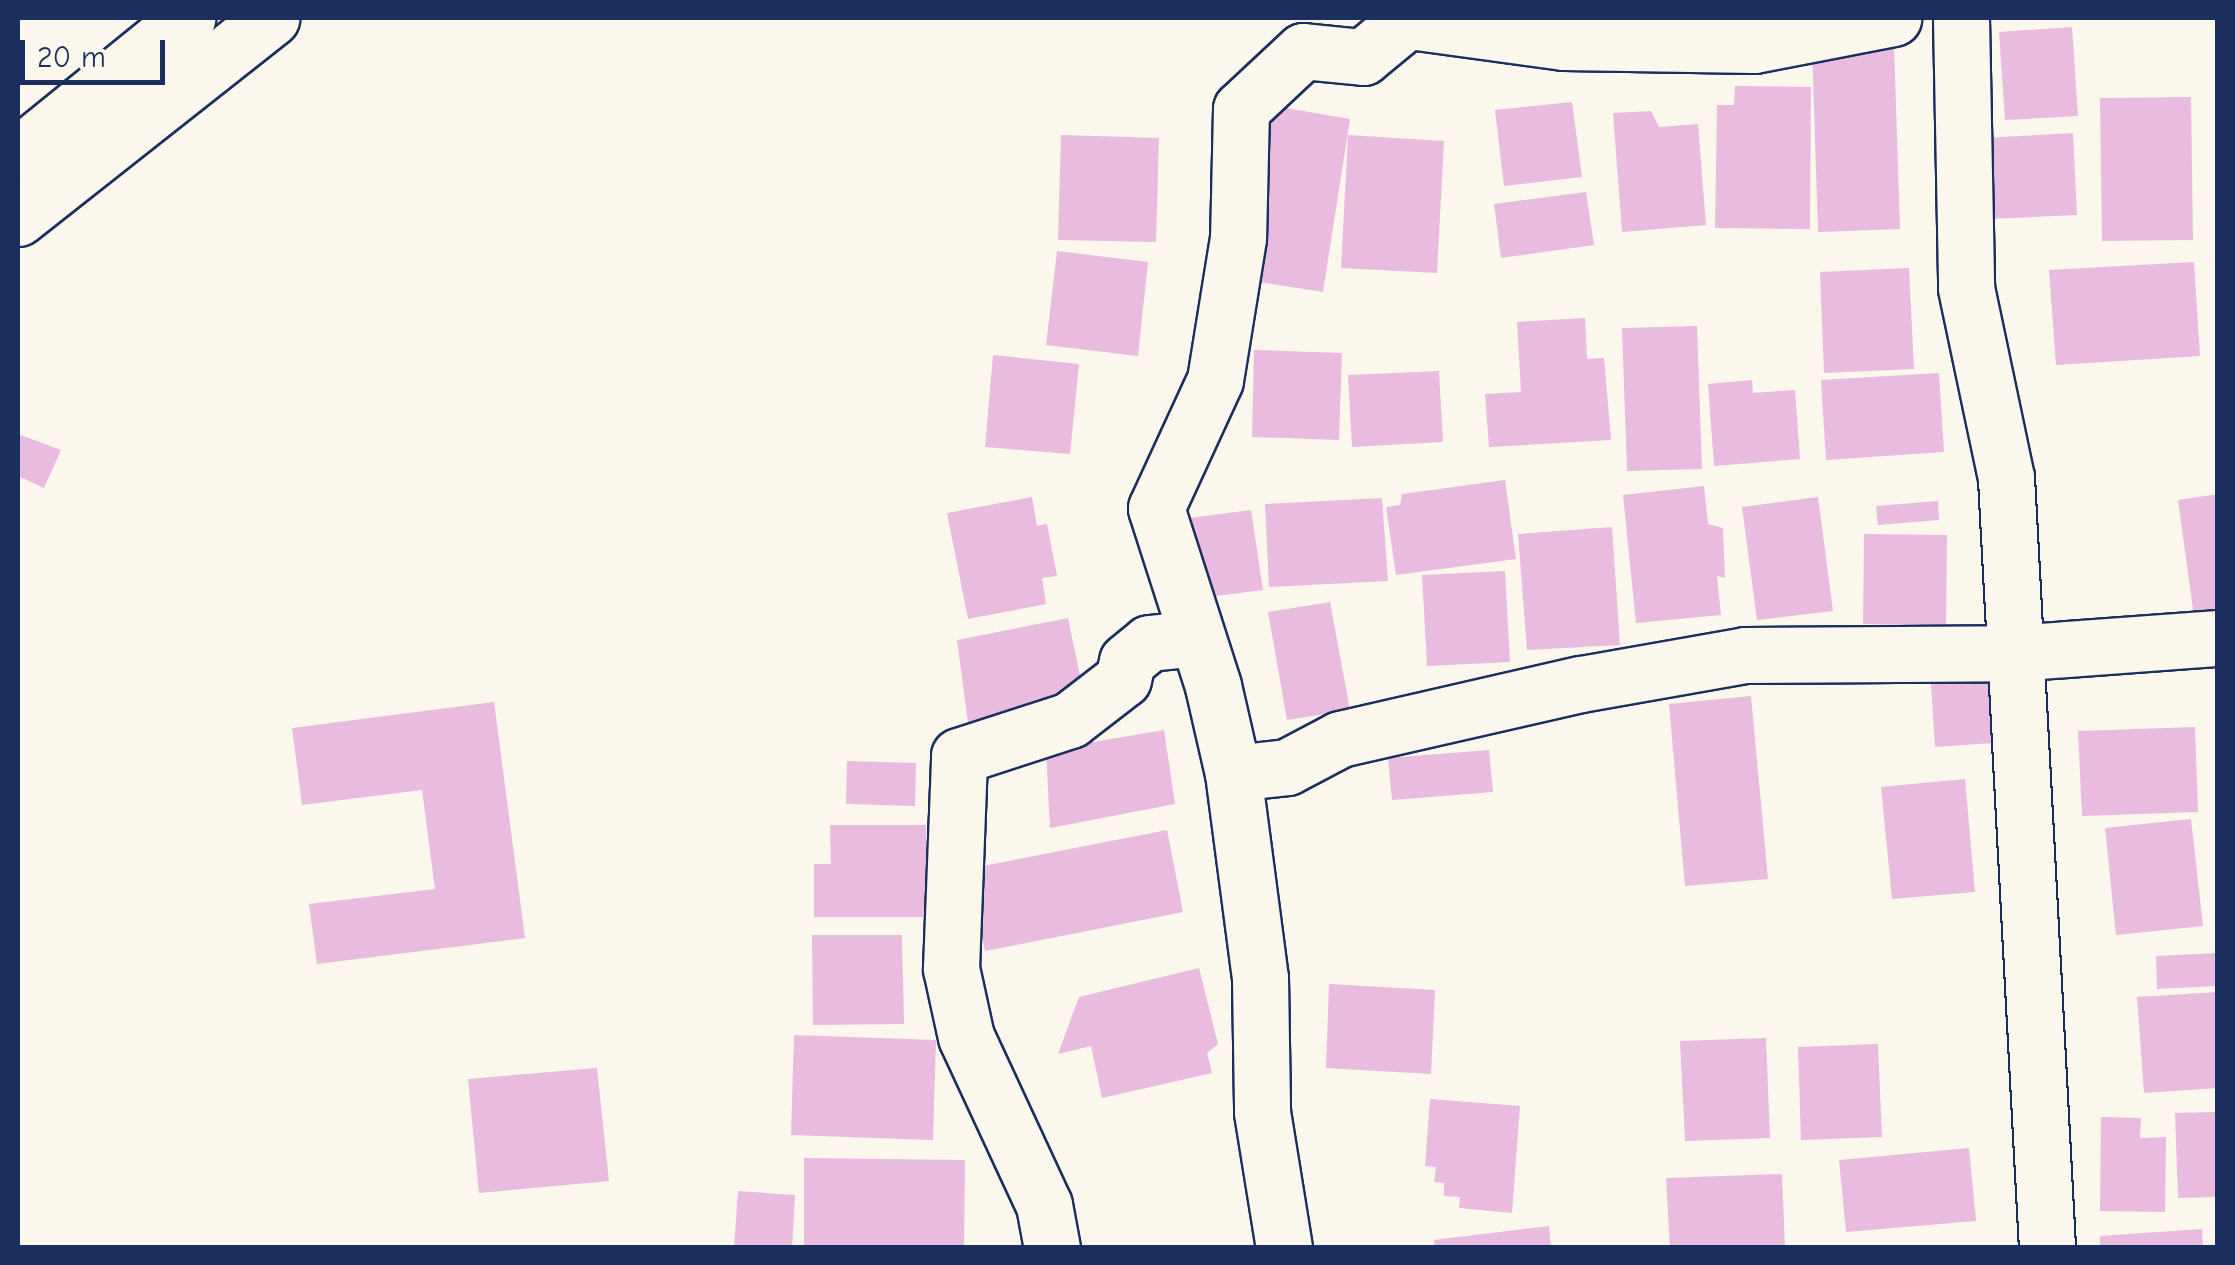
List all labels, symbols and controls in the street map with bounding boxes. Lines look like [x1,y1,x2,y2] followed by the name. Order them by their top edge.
[25,20,170,82] scale bar
[37,40,106,75] text: 20 m

